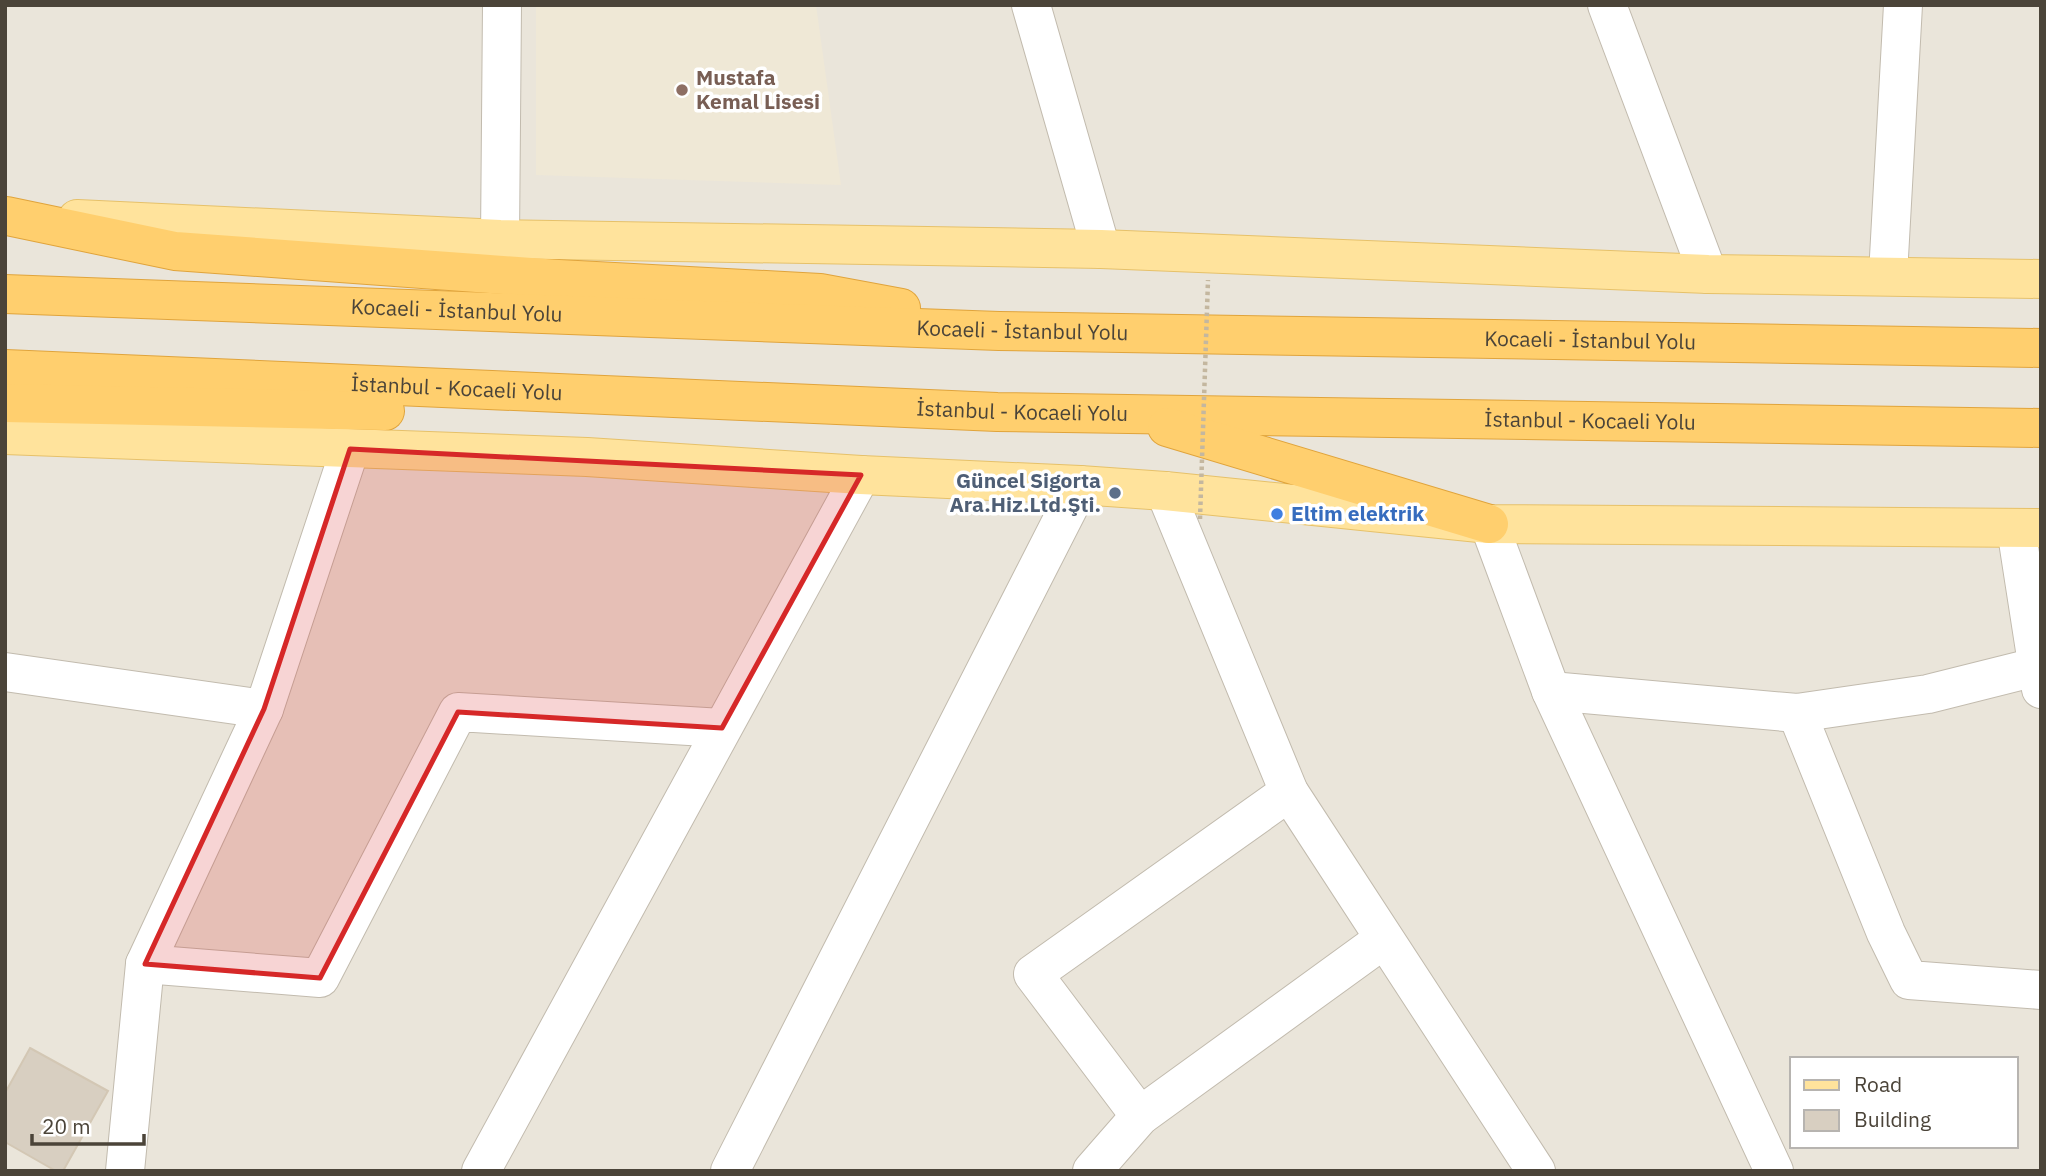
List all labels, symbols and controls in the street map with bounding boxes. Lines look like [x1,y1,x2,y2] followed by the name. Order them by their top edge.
[696,63,820,115] place label: Mustafa Kemal Lisesi
[674,82,690,98] marker: Mustafa Kemal Lisesi
[350,292,563,328] street label: Kocaeli - İstanbul Yolu
[916,313,1128,346] street label: Kocaeli - İstanbul Yolu
[1484,324,1696,355] street label: Kocaeli - İstanbul Yolu
[350,369,563,406] street label: İstanbul - Kocaeli Yolu
[916,394,1128,427] street label: İstanbul - Kocaeli Yolu
[1484,404,1696,436] street label: İstanbul - Kocaeli Yolu
[949,466,1101,518] place label: Güncel Sigorta Ara.Hiz.Ltd.Şti.
[1107,485,1123,501] marker: Güncel Sigorta Ara.Hiz.Ltd.Şti.
[1291,499,1425,527] place label: Eltim elektrik
[1269,506,1285,522] marker: Eltim elektrik
[1790,1057,2018,1148] legend
[1854,1070,1902,1098] text: Road
[32,1102,144,1146] scale bar
[1854,1105,1931,1133] text: Building
[42,1112,91,1140] text: 20 m

